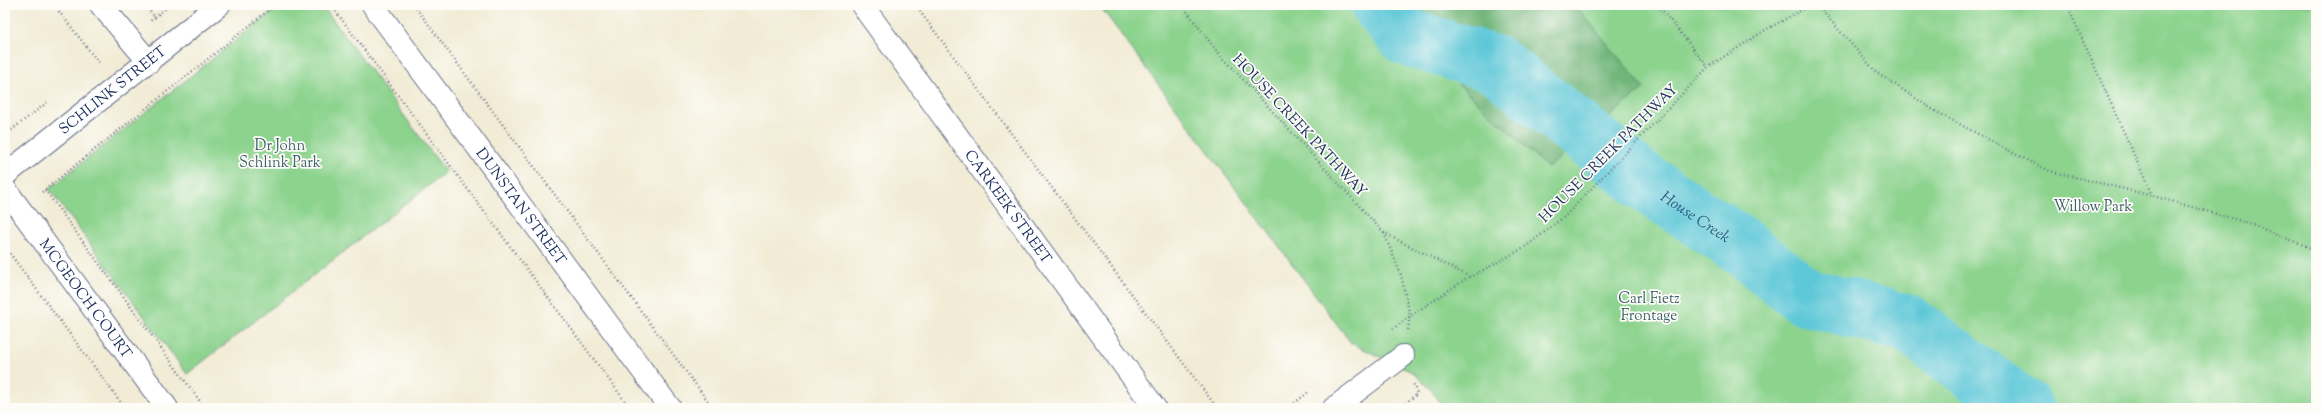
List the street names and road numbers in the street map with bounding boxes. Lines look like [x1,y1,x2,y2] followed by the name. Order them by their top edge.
[55,41,172,140] street label: SCHLINK STREET
[1227,50,1371,202] street label: HOUSE CREEK PATHWAY
[1535,80,1683,228] street label: HOUSE CREEK PATHWAY
[470,144,571,270] street label: DUNSTAN STREET
[959,146,1056,269] street label: CARKEEK STREET
[33,235,136,364] street label: MCGEOCH COURT

